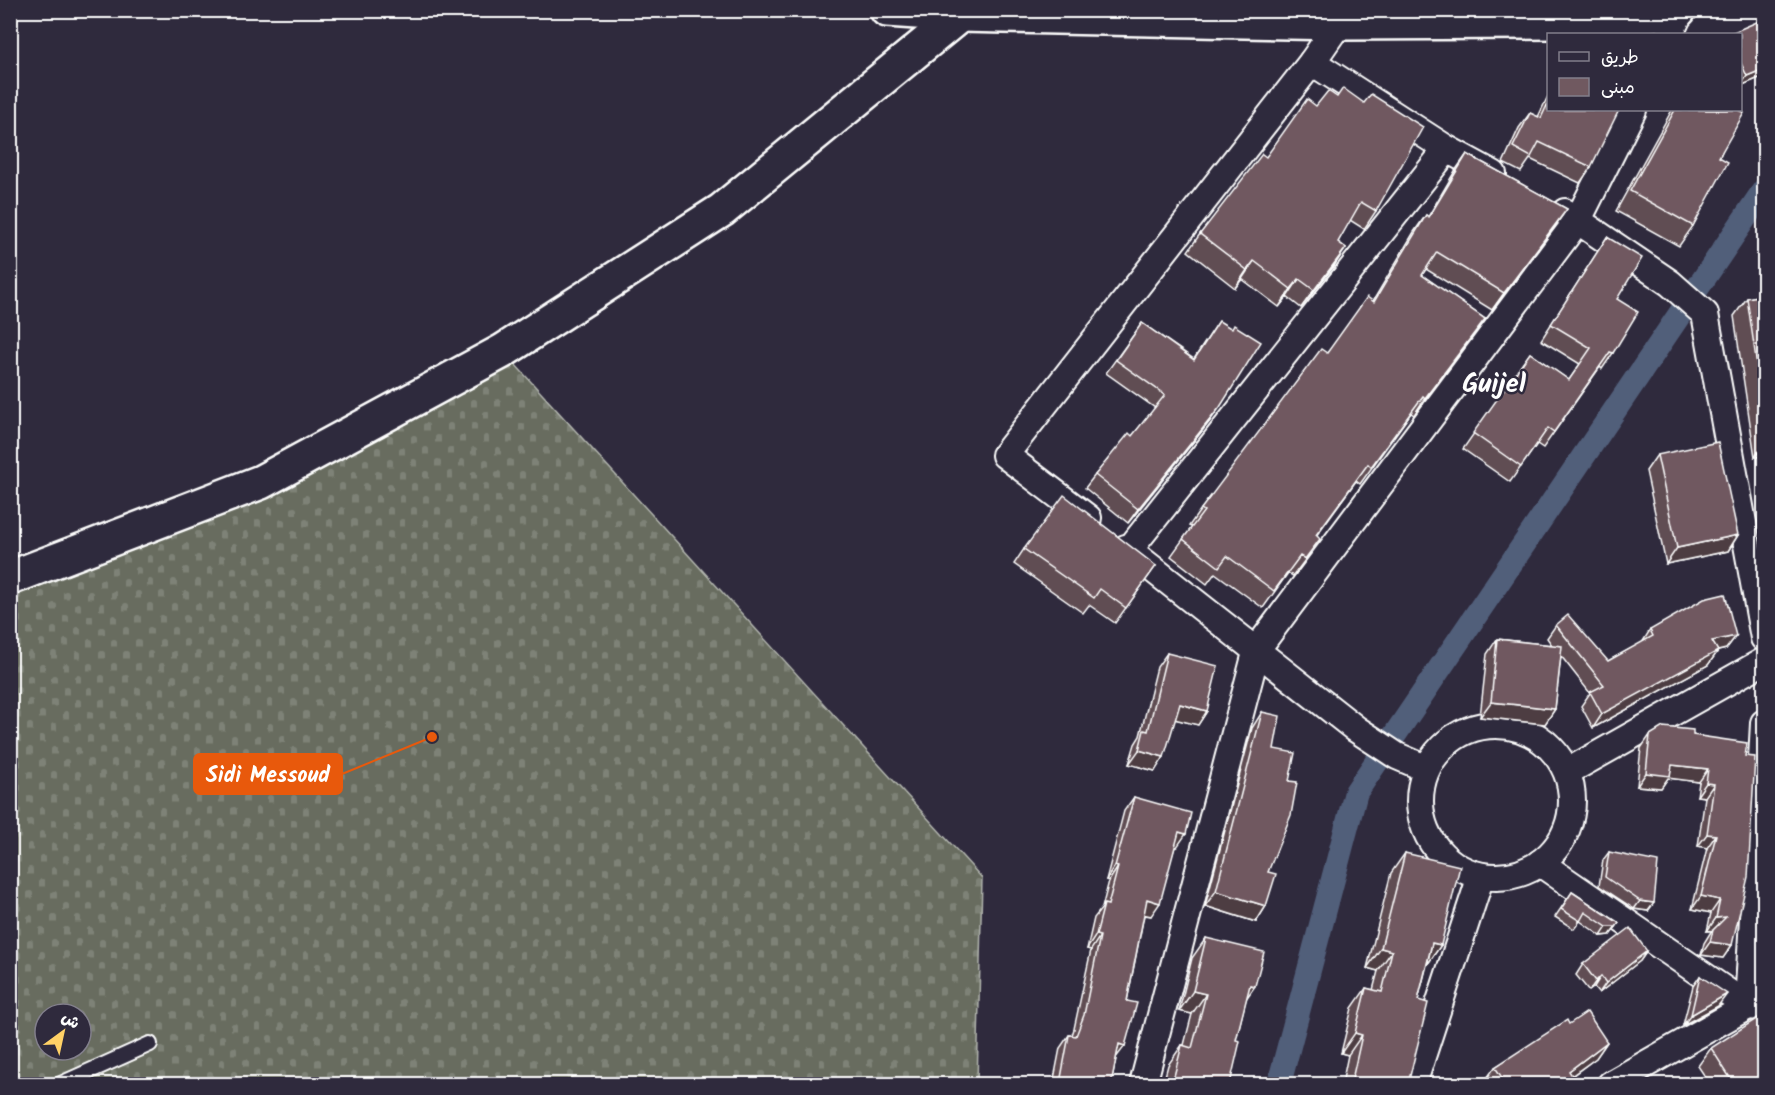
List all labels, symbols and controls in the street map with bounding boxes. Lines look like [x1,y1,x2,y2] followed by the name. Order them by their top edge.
[1547,33,1742,111] legend
[1601,44,1639,73] text: طريق
[1601,74,1635,103] text: مبنى
[1462,363,1527,406] district label: Guijel
[194,754,342,794] callout: Sidi Messoud
[206,759,331,794] text: Sidi Messoud
[33,1002,93,1062] north arrow
[56,1005,85,1036] text: ش

